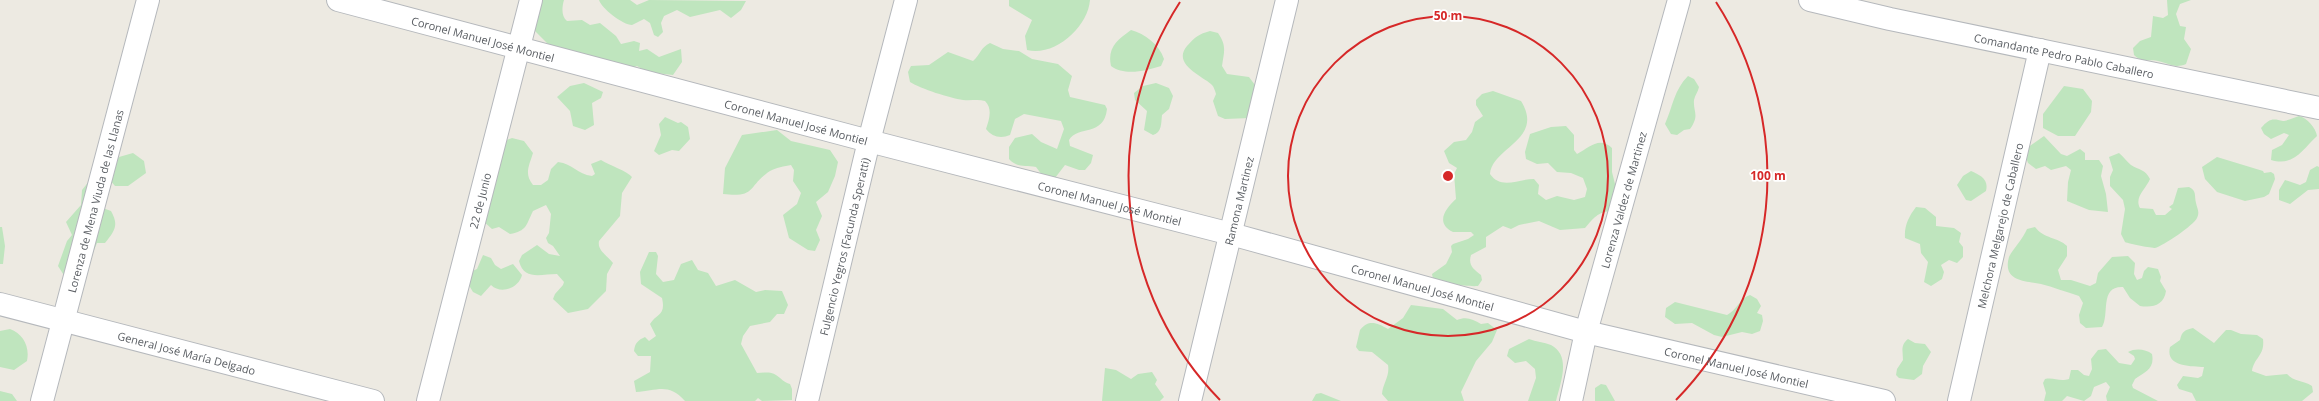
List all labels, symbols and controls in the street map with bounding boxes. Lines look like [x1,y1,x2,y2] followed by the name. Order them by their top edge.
[1434,7,1462,24] text: 50 m
[410,12,556,65] street label: Coronel Manuel José Montiel
[1973,29,2156,81] street label: Comandante Pedro Pablo Caballero
[723,95,869,148] street label: Coronel Manuel José Montiel
[64,108,126,294] street label: Lorenza de Mena Viuda de las Llanas
[1597,130,1649,270] street label: Lorenza Valdez de Martinez
[1973,141,2026,310] street label: Melchora Melgarejo de Caballero
[1220,155,1256,247] street label: Ramona Martinez
[815,156,872,337] street label: Fulgencio Yegros (Facunda Speratti)
[1750,167,1786,184] text: 100 m
[1441,169,1455,183] centre of rings
[465,171,494,230] street label: 22 de Junio
[1036,177,1183,228] street label: Coronel Manuel José Montiel
[1350,260,1496,314] street label: Coronel Manuel José Montiel
[116,327,258,378] street label: General José María Delgado
[1663,343,1810,391] street label: Coronel Manuel José Montiel

